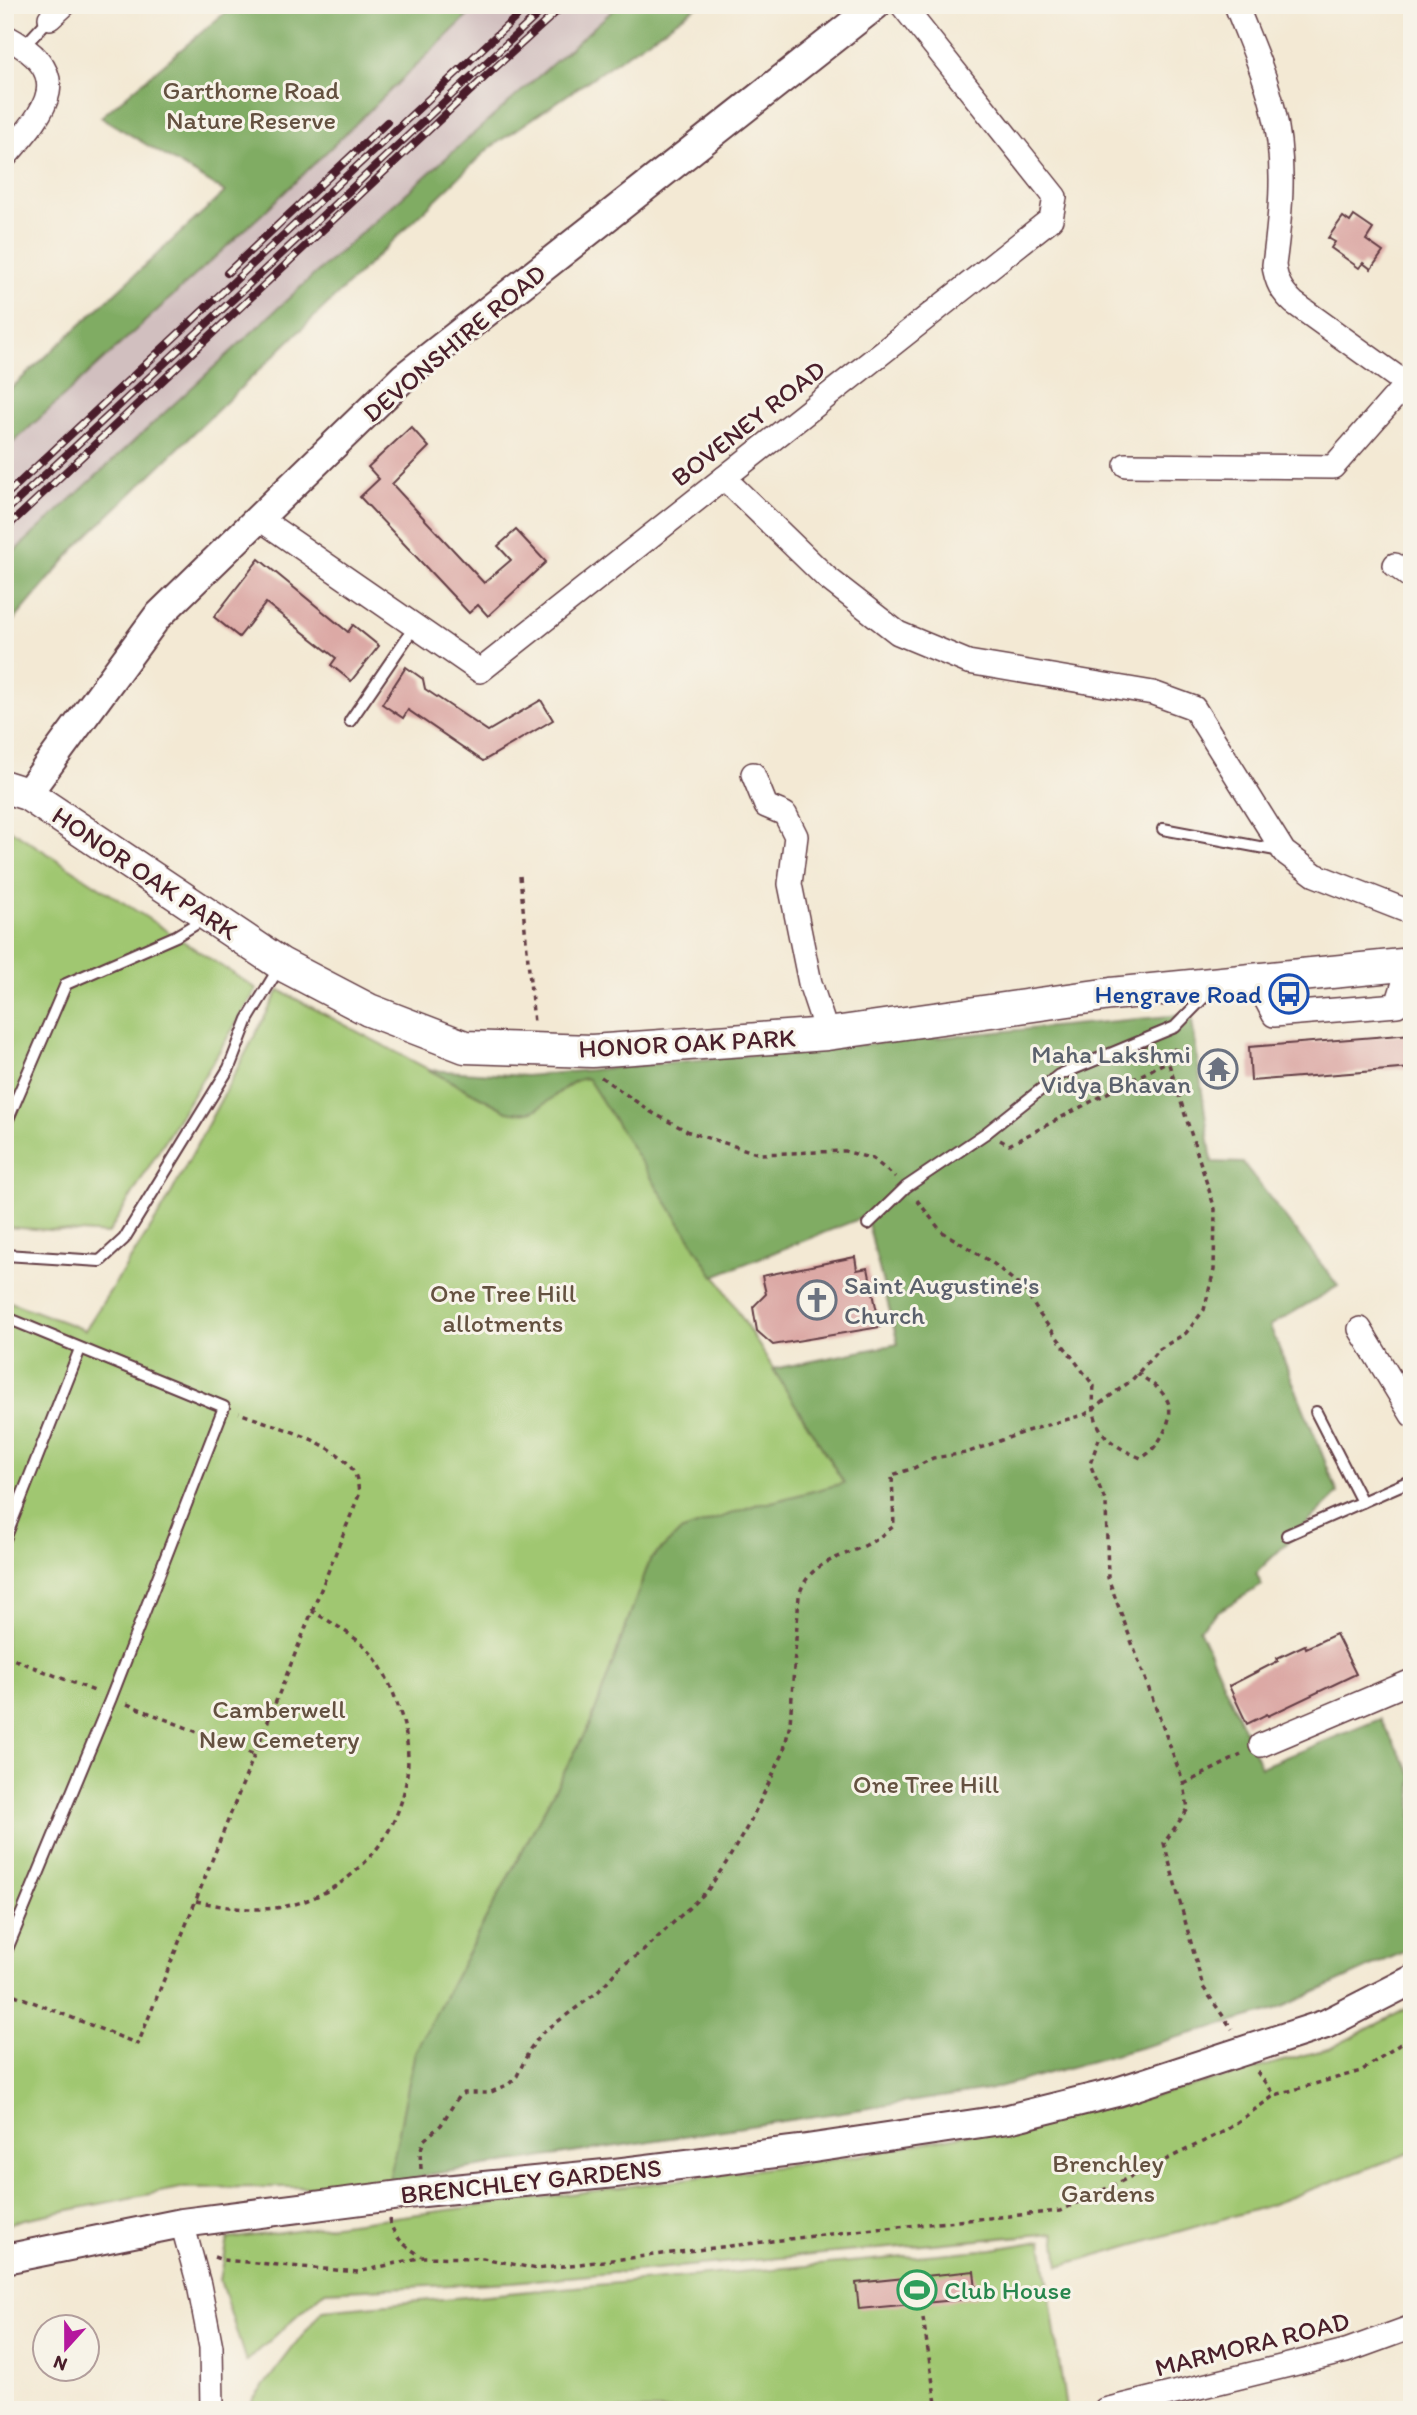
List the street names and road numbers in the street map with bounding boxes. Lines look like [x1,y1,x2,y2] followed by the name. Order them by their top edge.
[356,257,552,429] street label: DEVONSHIRE ROAD
[665,353,831,493] street label: BOVENEY ROAD
[46,799,244,947] street label: HONOR OAK PARK
[578,1021,797,1065] street label: HONOR OAK PARK
[399,2151,663,2211] street label: BRENCHLEY GARDENS
[1151,2304,1353,2384] street label: MARMORA ROAD

